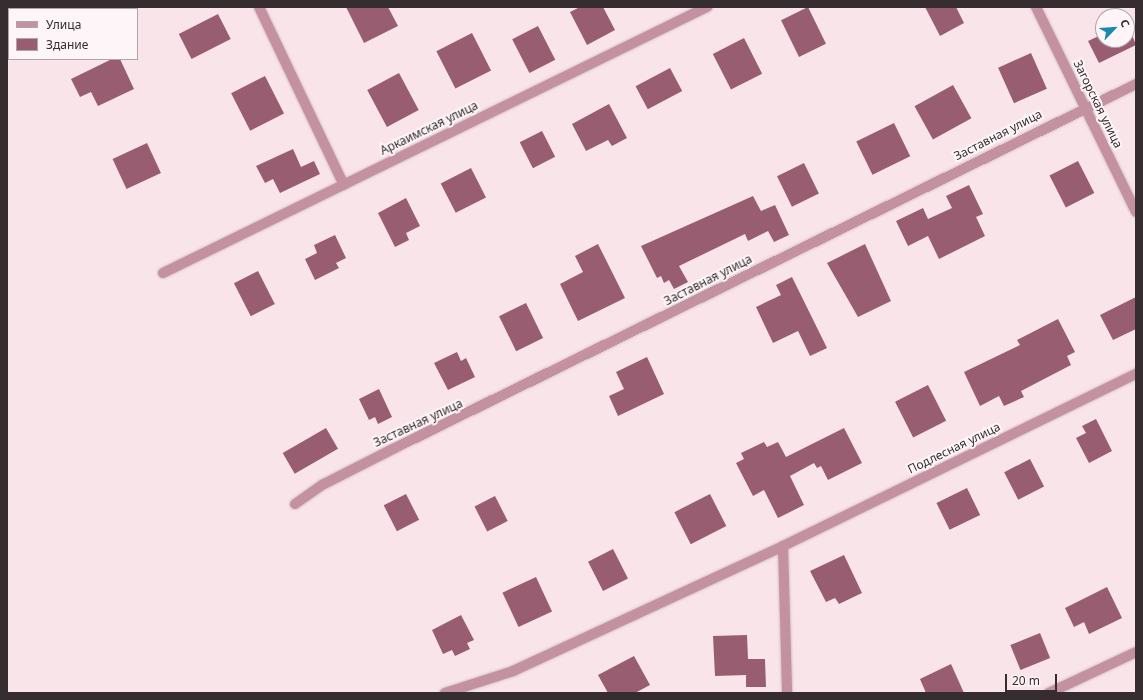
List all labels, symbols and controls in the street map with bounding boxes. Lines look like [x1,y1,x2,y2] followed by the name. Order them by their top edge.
[8,8,138,60] legend
[1095,8,1135,48] north arrow
[46,16,81,33] text: Улица
[1117,17,1134,30] text: С
[46,36,88,53] text: Здание
[1071,58,1125,150] street label: Загорская улица
[378,98,480,158] street label: Аркаимская улица
[952,107,1044,163] street label: Заставная улица
[662,252,754,308] street label: Заставная улица
[371,396,465,450] street label: Заставная улица
[905,419,1003,477] street label: Подлесная улица
[1007,666,1059,692] scale bar
[1012,672,1040,689] text: 20 m

